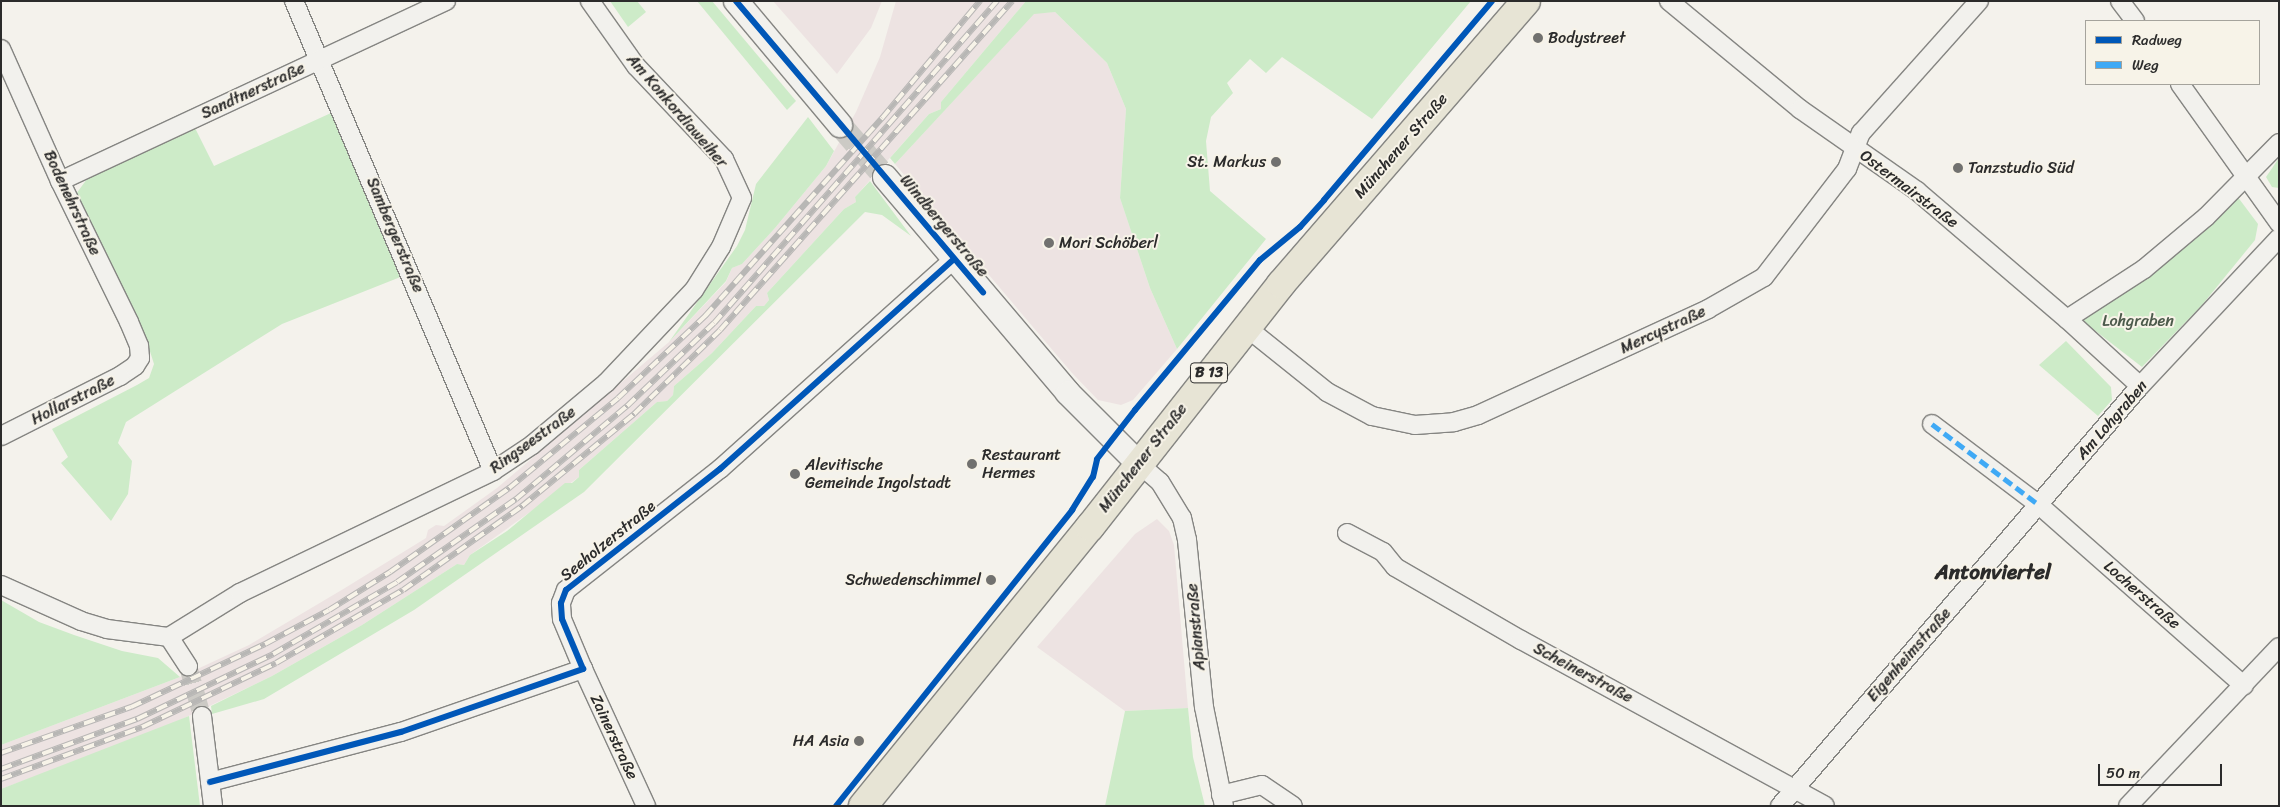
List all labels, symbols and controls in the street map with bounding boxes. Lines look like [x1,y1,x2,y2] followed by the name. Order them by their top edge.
[2085,20,2260,85] legend
[2132,27,2182,53] text: Radweg
[1548,28,1625,48] place label: Bodystreet
[1532,32,1544,44] marker: Bodystreet
[622,50,732,172] street label: Am Konkordiaweiher
[2132,52,2159,78] text: Weg
[198,59,308,123] street label: Sandtnerstraße
[1350,89,1452,203] street label: Münchener Straße
[1856,146,1962,232] street label: Ostermairstraße
[39,147,105,259] street label: Bodenehrstraße
[1189,152,1266,172] place label: St. Markus
[1270,156,1282,168] marker: St. Markus
[1968,158,2074,178] place label: Tanzstudio Süd
[1952,162,1964,174] marker: Tanzstudio Süd
[896,171,992,281] street label: Windbergerstraße
[362,174,428,296] street label: Sambergerstraße
[1059,233,1158,253] place label: Mori Schöberl
[1043,237,1055,249] marker: Mori Schöberl
[1617,302,1709,358] street label: Mercystraße
[2102,311,2174,331] park label: Lohgraben
[1189,360,1229,386] road number: B 13
[28,371,118,429] street label: Hollarstraße
[2072,376,2152,464] street label: Am Lohgraben
[1094,400,1192,516] street label: Münchener Straße
[486,402,580,478] street label: Ringseestraße
[982,445,1061,483] place label: Restaurant Hermes
[805,455,951,493] place label: Alevitische Gemeinde Ingolstadt
[966,458,978,470] marker: Restaurant Hermes
[789,468,801,480] marker: Alevitische Gemeinde Ingolstadt
[557,497,659,585] street label: Seeholzerstraße
[2100,557,2184,633] street label: Locherstraße
[1935,559,2051,585] district label: Antonviertel
[845,570,981,590] place label: Schwedenschimmel
[985,574,997,586] marker: Schwedenschimmel
[1183,583,1209,671] street label: Apianstraße
[1863,604,1955,706] street label: Eigenheimstraße
[1530,639,1636,707] street label: Scheinerstraße
[586,691,642,783] street label: Zainerstraße
[793,731,849,751] place label: HA Asia
[853,735,865,747] marker: HA Asia
[2100,754,2224,786] scale bar
[2106,760,2140,786] text: 50 m

